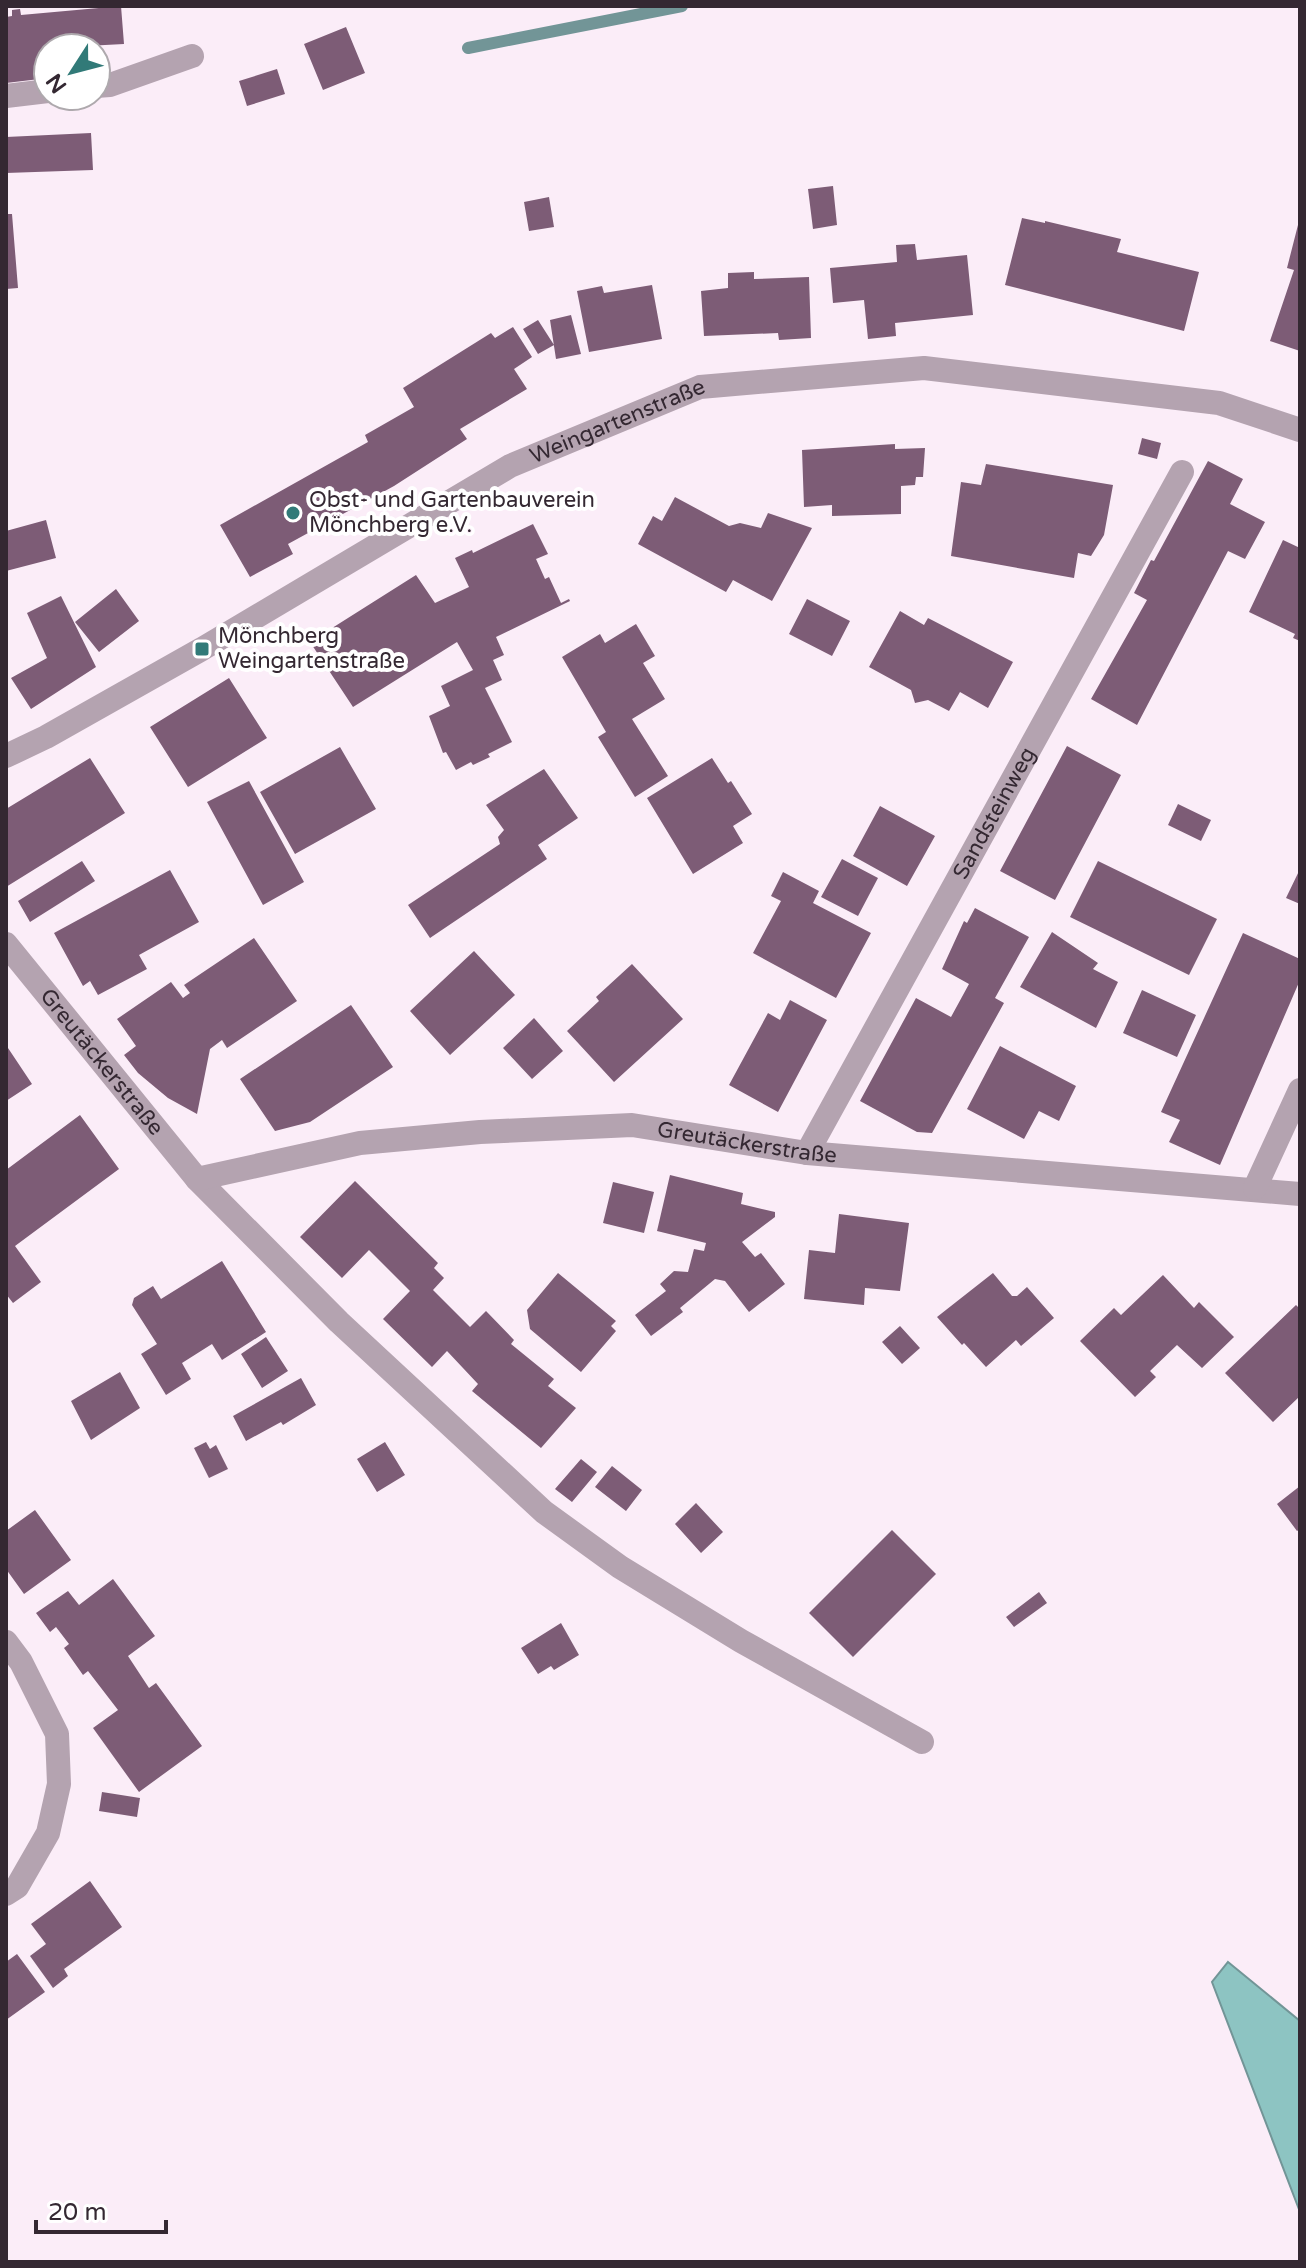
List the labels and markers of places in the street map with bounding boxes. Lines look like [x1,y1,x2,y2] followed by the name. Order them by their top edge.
[309,487,595,538] place label: Obst- und Gartenbauverein Mönchberg e.V.
[284,504,302,522] marker: Obst- und Gartenbauverein Mönchberg e.V.
[218,623,405,674] place label: Mönchberg Weingartenstraße
[193,640,211,658] marker: Mönchberg Weingartenstraße

